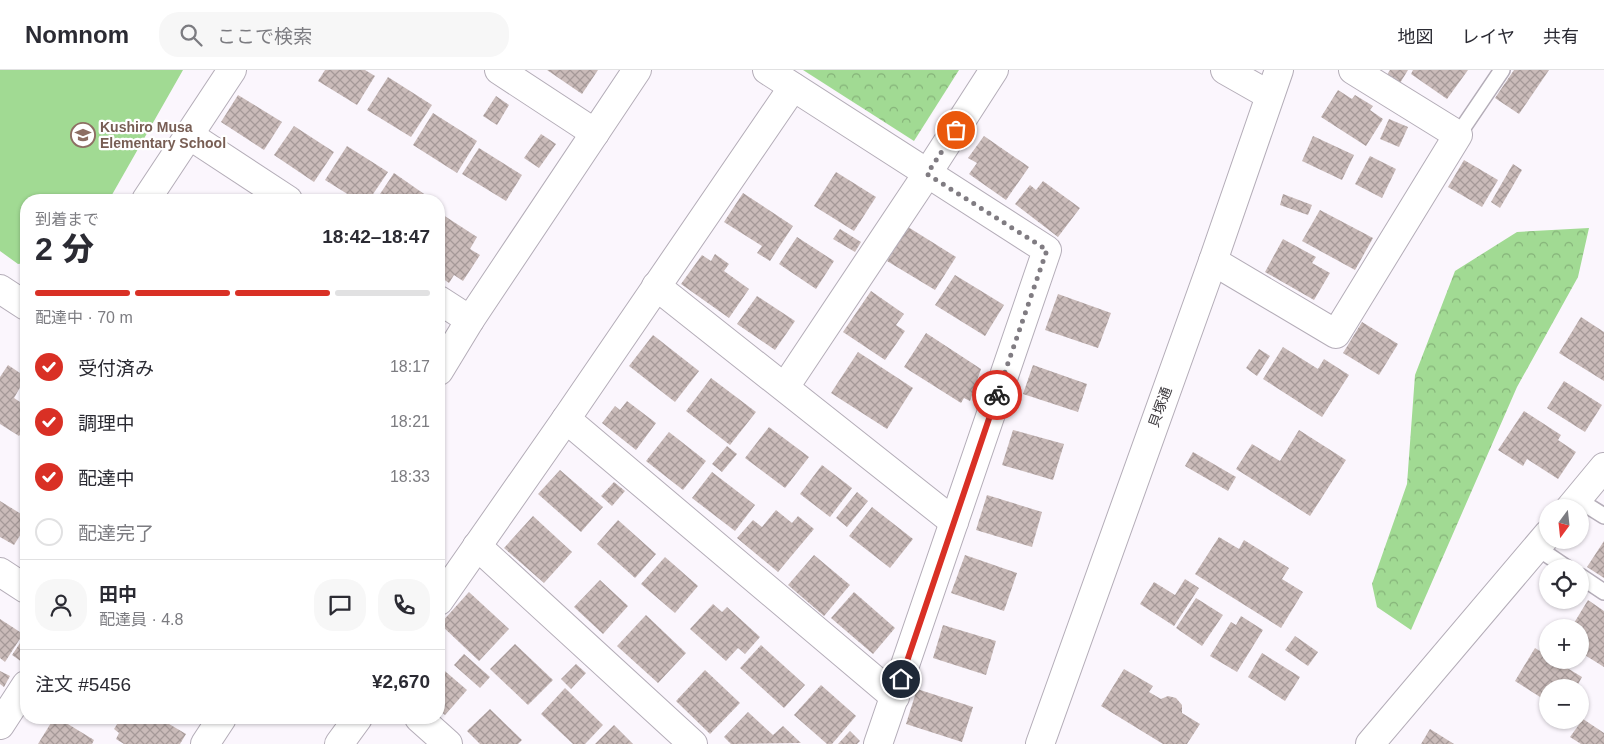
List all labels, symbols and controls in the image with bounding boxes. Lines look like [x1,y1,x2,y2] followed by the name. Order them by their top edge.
[159,12,509,57] search box
[25,21,129,48] text: Nomnom
[177,21,205,49] icon: search
[217,26,312,47] text: ここで検索
[1398,27,1434,47] text: 地図
[1462,27,1515,47] text: レイヤ
[1543,27,1579,47] text: 共有
[935,109,977,151] pin
[942,116,970,144] icon: bag
[100,119,226,151] place label: Kushiro Musa Elementary School
[70,122,96,148] school or university icon: Kushiro Musa Elementary School
[35,211,99,228] text: 到着まで
[322,226,430,247] text: 18:42–18:47
[35,231,94,267] text: 2 分
[35,309,133,326] text: 配達中 · 70 m
[35,353,63,381] icon: check
[78,358,154,379] text: 受付済み
[390,358,430,375] text: 18:17
[972,370,1022,420] courier
[983,381,1011,409] icon: bike
[1145,385,1175,429] street label: 貝塚通
[35,408,63,436] icon: check
[78,413,135,434] text: 調理中
[390,413,430,430] text: 18:21
[35,463,63,491] icon: check
[78,468,135,489] text: 配達中
[390,468,430,485] text: 18:33
[1539,499,1589,549] north arrow
[1539,499,1589,729] map controls
[78,523,154,544] text: 配達完了
[1539,559,1589,609] button: locate
[35,579,87,631] button: person
[314,579,366,631] button: chat
[378,579,430,631] button: phone
[99,584,137,605] text: 田中
[99,611,183,628] text: 配達員 · 4.8
[1539,619,1589,669] button: +
[880,658,922,700] pin
[887,665,915,693] icon: home
[372,671,430,692] text: ¥2,670
[35,674,131,695] text: 注文 #5456
[1539,679,1589,729] button: −

